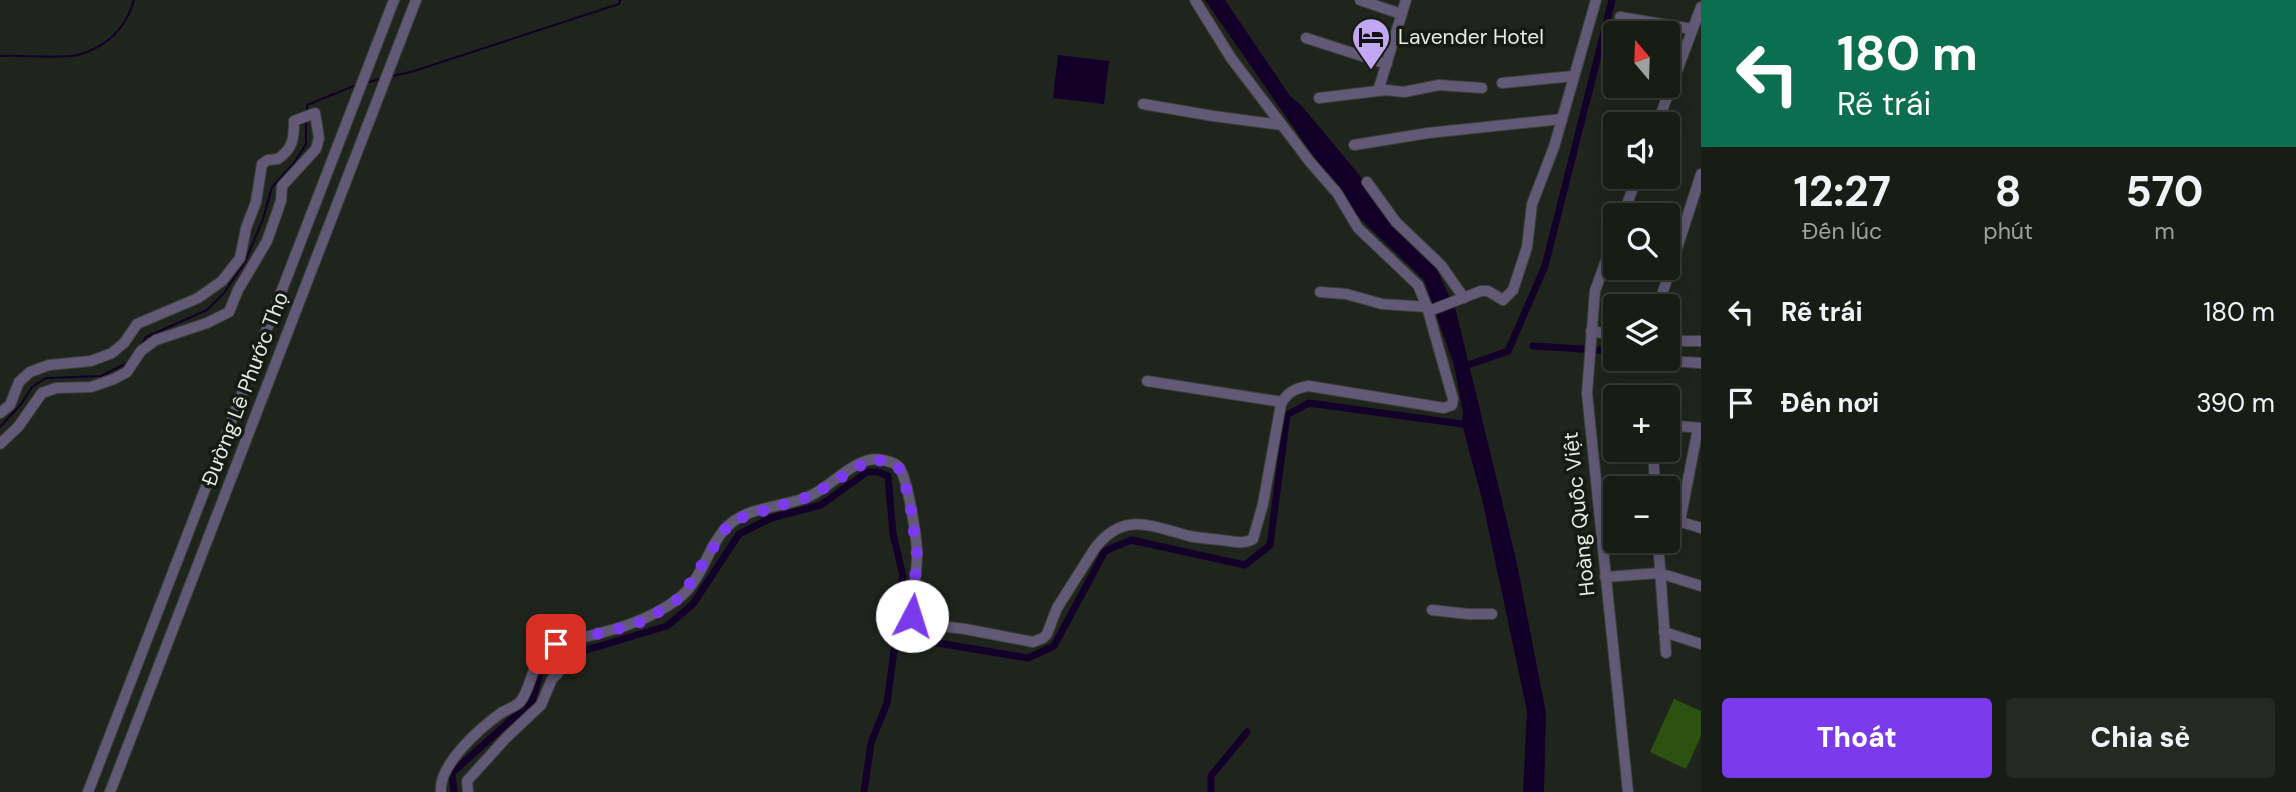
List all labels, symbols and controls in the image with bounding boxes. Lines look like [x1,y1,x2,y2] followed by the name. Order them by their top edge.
[1350,16,1392,71] hotel icon: Lavender Hotel
[1603,21,1680,98] north arrow
[1603,21,1680,553] map controls
[1837,21,1978,85] text: 180 m
[1398,23,1544,51] place label: Lavender Hotel
[1722,28,1813,119] icon: left
[1837,83,1931,125] text: Rẽ trái
[1603,112,1680,189] button: sound
[1793,164,1891,219] text: 12:27
[1995,164,2022,219] text: 8
[2126,164,2203,219] text: 570
[1603,203,1680,280] button: search
[1802,216,1882,246] text: Đến lúc
[1983,216,2033,246] text: phút
[2154,216,2175,246] text: m
[195,288,295,490] street label: Đường Lê Phước Thọ
[1722,293,1760,331] icon: left
[1603,294,1680,371] button: layers
[1781,295,1863,329] text: Rẽ trái
[2203,295,2275,329] text: 180 m
[1722,384,1760,422] icon: arrive
[1603,385,1680,462] button: +
[1781,386,1879,420] text: Đến nơi
[2196,386,2275,420] text: 390 m
[1556,431,1602,597] street label: Hoàng Quốc Việt
[1603,476,1680,553] button: −
[875,579,949,653] position arrow
[526,614,586,674] pin
[537,625,575,663] icon: arrive
[1722,698,1992,778] button: Thoát
[2006,698,2275,778] button: Chia sẻ

